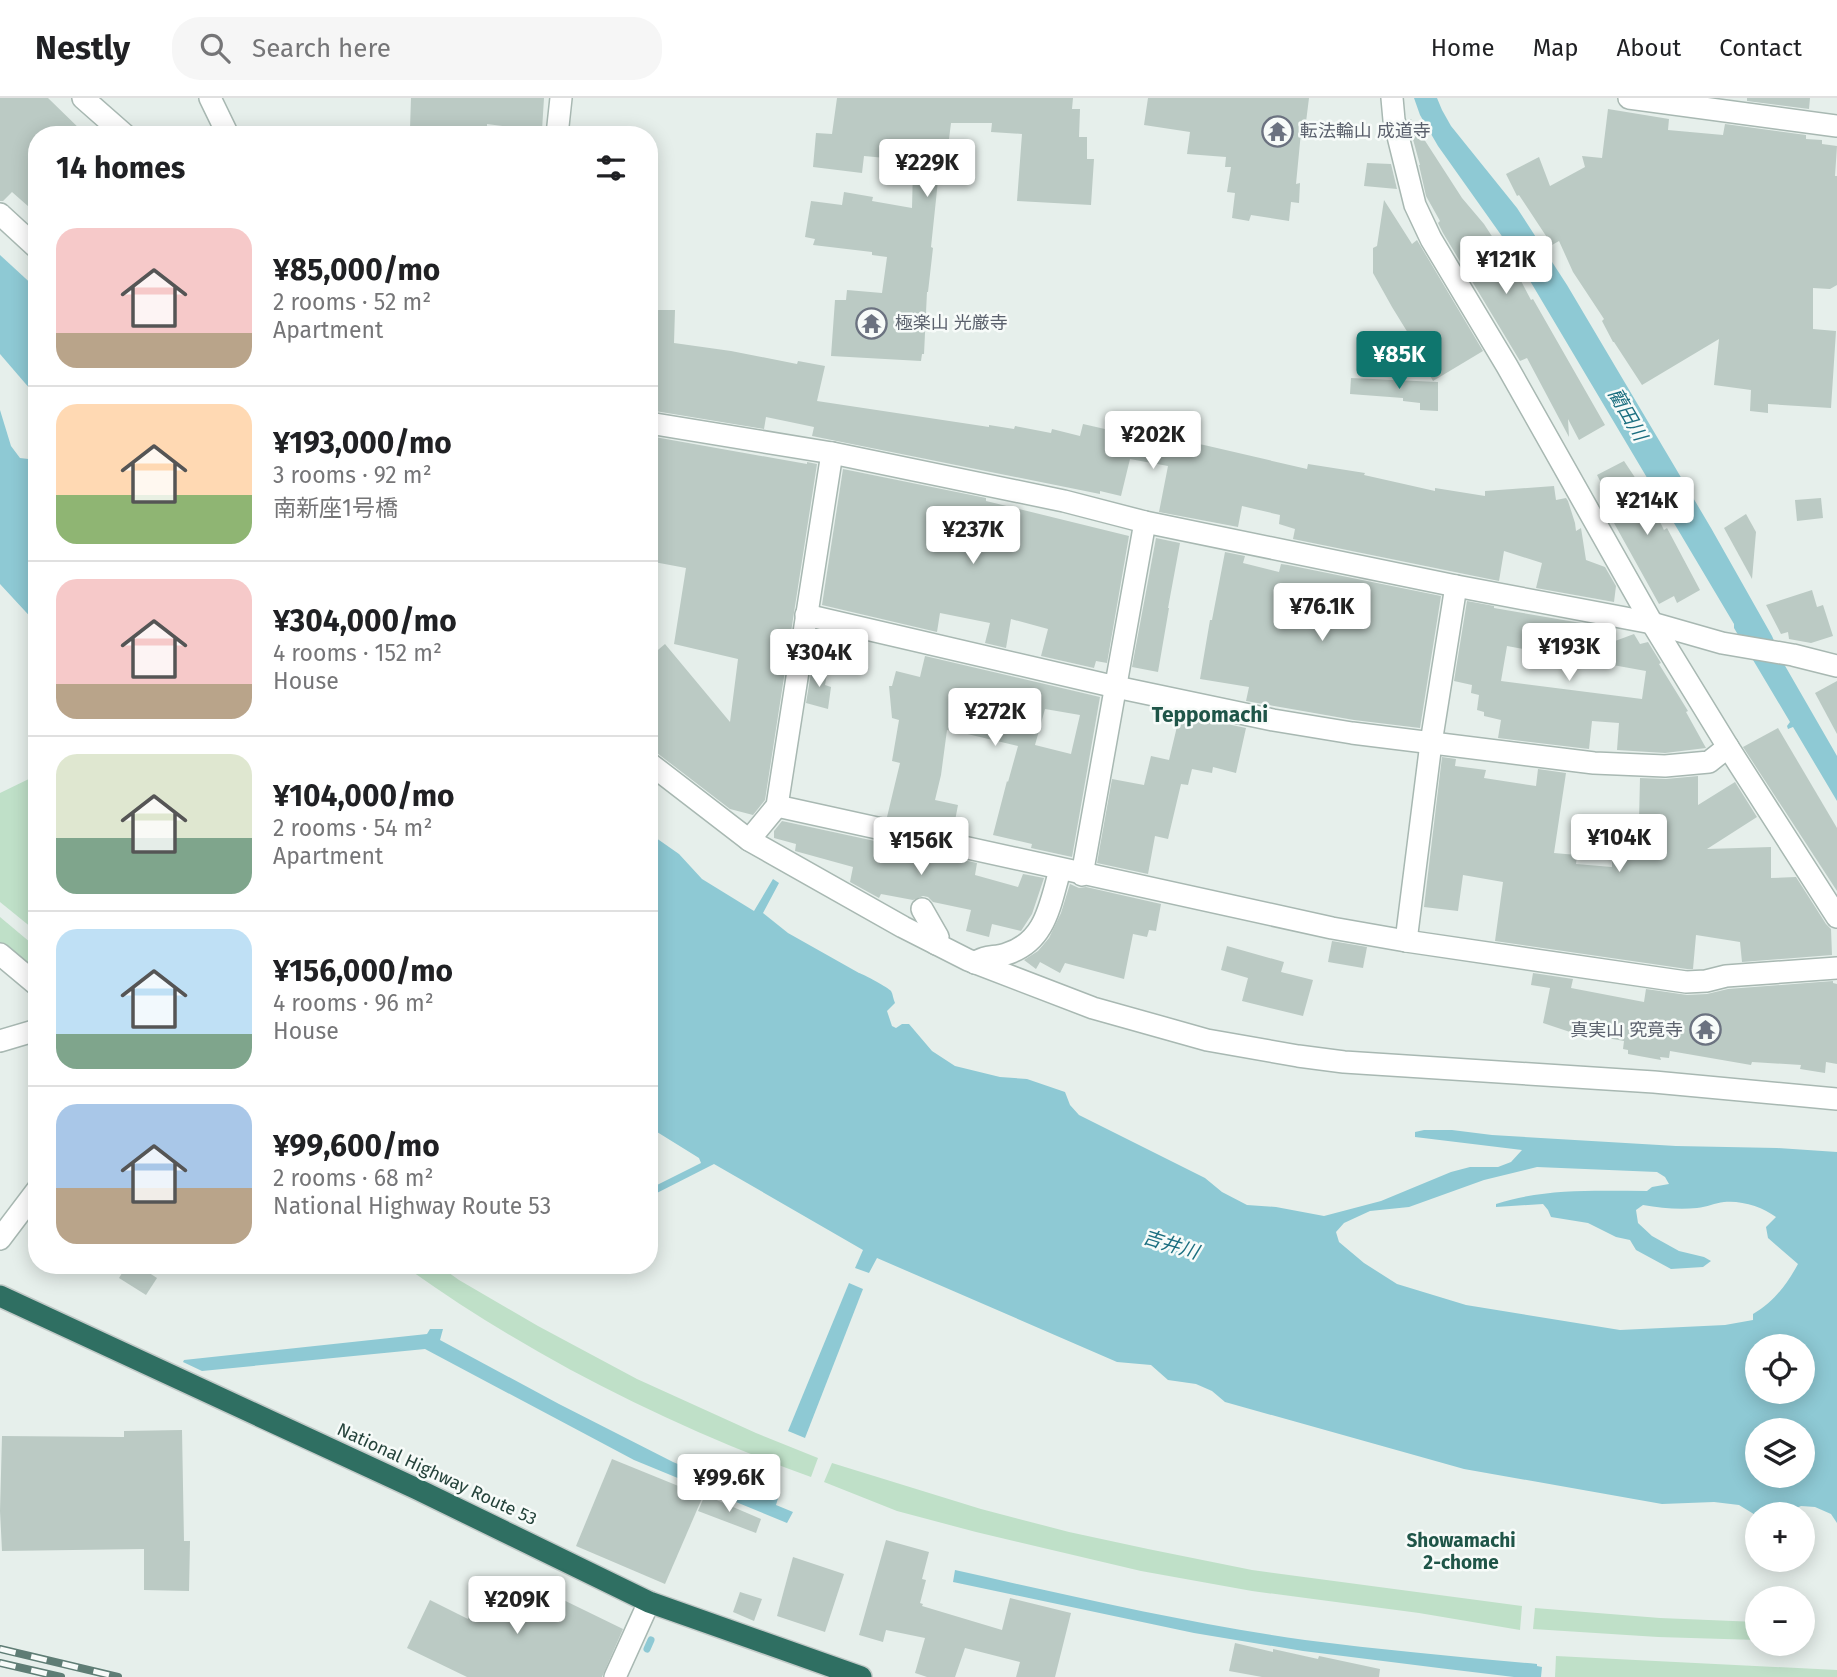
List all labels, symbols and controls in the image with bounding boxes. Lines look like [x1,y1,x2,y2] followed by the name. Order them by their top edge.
[172,17,662,80] search box
[35,28,130,68] text: Nestly
[196,29,234,67] icon: search
[252,33,391,64] text: Search here
[1431,34,1495,62] text: Home
[1533,34,1579,62] text: Map
[1617,34,1681,62] text: About
[1719,34,1802,62] text: Contact
[1260,114,1294,148] temple icon: 転法輪山 成道寺
[1300,120,1431,142] place label: 転法輪山 成道寺
[878,140,976,199] pin: ¥229K
[895,148,959,176] text: ¥229K
[592,149,630,187] icon: filters
[56,150,185,186] text: 14 homes
[1457,236,1555,296] pin: ¥121K
[1476,245,1536,273] text: ¥121K
[273,252,440,288] text: ¥85,000/mo
[112,256,196,340] icon: home
[273,288,431,316] text: 2 rooms · 52 m²
[855,306,889,340] temple icon: 極楽山 光厳寺
[895,312,1008,334] place label: 極楽山 光厳寺
[273,316,383,344] text: Apartment
[1358,331,1440,391] pin: ¥85K
[1372,340,1426,368] text: ¥85K
[1603,384,1653,446] water label: 藺田川
[1104,412,1202,471] pin: ¥202K
[1121,420,1185,448] text: ¥202K
[273,425,452,461] text: ¥193,000/mo
[112,432,196,516] icon: home
[273,461,432,489] text: 3 rooms · 92 m²
[1598,478,1696,537] pin: ¥214K
[1616,486,1678,514] text: ¥214K
[273,494,398,522] text: 南新座1号橋
[924,506,1022,566] pin: ¥237K
[942,515,1004,543] text: ¥237K
[1265,584,1379,643] pin: ¥76.1K
[1290,592,1354,620] text: ¥76.1K
[273,603,457,639] text: ¥304,000/mo
[112,607,196,691] icon: home
[1520,624,1618,683] pin: ¥193K
[770,630,868,689] pin: ¥304K
[1538,632,1600,660] text: ¥193K
[786,638,852,666] text: ¥304K
[273,639,442,667] text: 4 rooms · 152 m²
[273,667,339,695] text: House
[946,688,1044,748] pin: ¥272K
[964,697,1026,725] text: ¥272K
[1152,702,1268,728] district label: Teppomachi
[273,778,455,814] text: ¥104,000/mo
[112,782,196,866] icon: home
[273,814,432,842] text: 2 rooms · 54 m²
[1570,814,1668,874] pin: ¥104K
[872,818,970,877] pin: ¥156K
[1587,823,1651,851] text: ¥104K
[890,826,952,854] text: ¥156K
[273,842,383,870] text: Apartment
[273,953,453,989] text: ¥156,000/mo
[112,957,196,1041] icon: home
[273,989,434,1017] text: 4 rooms · 96 m²
[1689,1013,1723,1047] temple icon: 真実山 究竟寺
[273,1017,339,1045] text: House
[1570,1019,1683,1041] place label: 真実山 究竟寺
[273,1128,440,1164] text: ¥99,600/mo
[112,1132,196,1216] icon: home
[273,1164,434,1192] text: 2 rooms · 68 m²
[273,1192,551,1220] text: National Highway Route 53
[1140,1225,1203,1264] water label: 吉井川
[1745,1334,1815,1656] map controls
[1745,1334,1815,1404] button: locate
[334,1418,540,1530] street label: National Highway Route 53
[1745,1418,1815,1488] button: layers
[672,1454,786,1514] pin: ¥99.6K
[693,1463,765,1491] text: ¥99.6K
[1745,1502,1815,1572] button: +
[1406,1529,1516,1574] district label: Showamachi 2-chome
[468,1576,566,1636] pin: ¥209K
[484,1585,550,1613] text: ¥209K
[1745,1586,1815,1656] button: −

